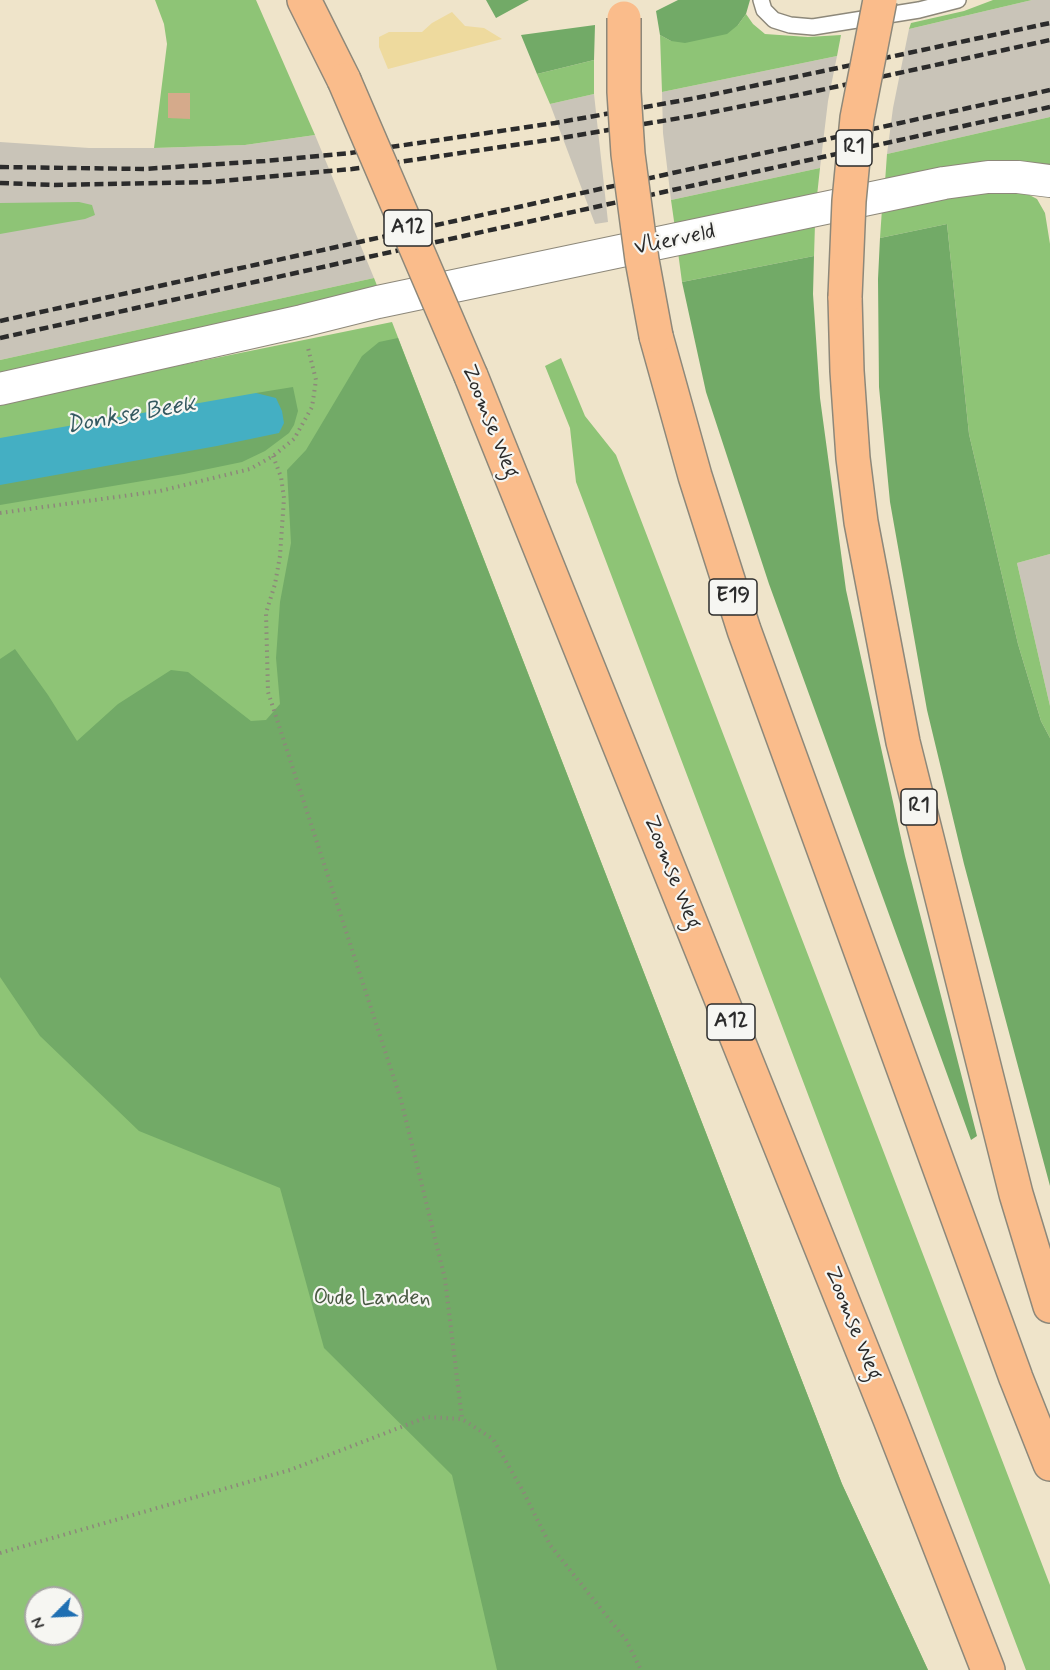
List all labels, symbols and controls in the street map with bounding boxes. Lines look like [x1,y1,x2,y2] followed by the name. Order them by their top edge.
[836,130,872,166] road number: R1
[384,210,432,246] road number: A12
[632,220,718,262] street label: Vlierveld
[454,361,524,483] street label: Zoomse Weg
[64,390,198,442] water label: Donkse Beek
[709,579,757,615] road number: E19
[901,789,937,825] road number: R1
[636,812,706,934] street label: Zoomse Weg
[707,1004,755,1040] road number: A12
[817,1263,887,1385] street label: Zoomse Weg
[313,1286,431,1312] park label: Oude Landen
[24,1586,84,1646] north arrow
[27,1614,51,1632] text: N

